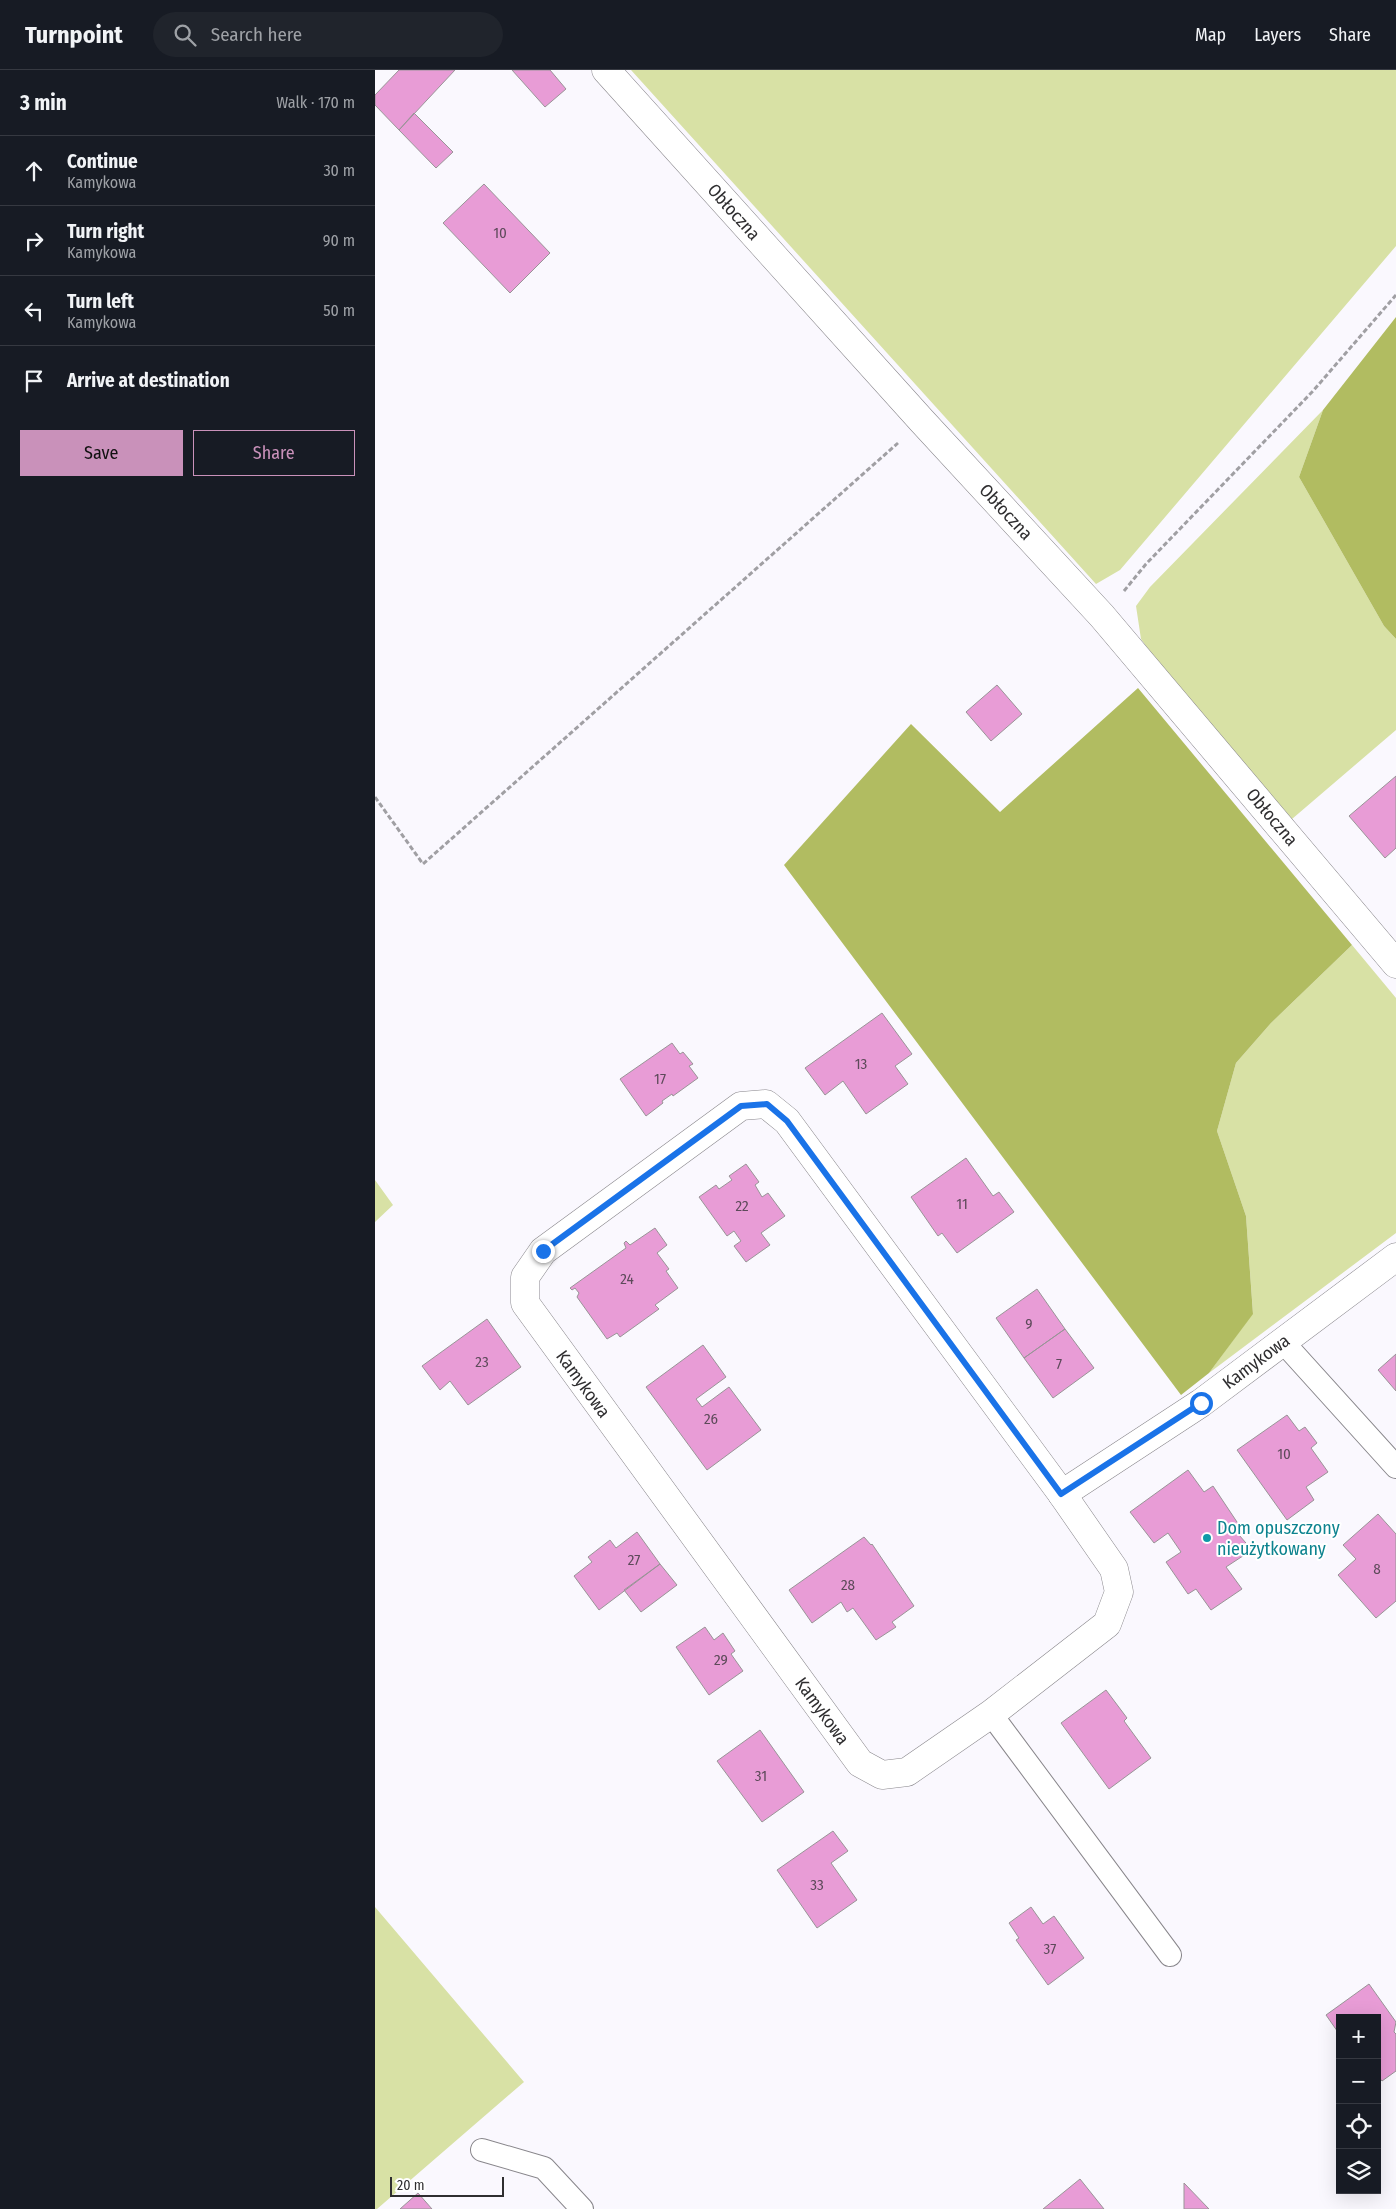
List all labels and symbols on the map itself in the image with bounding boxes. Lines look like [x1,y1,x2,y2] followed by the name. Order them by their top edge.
[703,179,765,245] street label: Obłoczna
[493,224,507,242] house number: 10
[975,479,1037,545] street label: Obłoczna
[1241,784,1303,851] street label: Obłoczna
[855,1055,868,1073] house number: 13
[654,1070,666,1088] house number: 17
[956,1195,968,1213] house number: 11
[735,1197,749,1215] house number: 22
[532,1240,555,1263] route end
[620,1270,634,1288] house number: 24
[1025,1315,1033,1333] house number: 9
[1218,1329,1294,1394] street label: Kamykowa
[551,1346,615,1422] street label: Kamykowa
[475,1353,489,1371] house number: 23
[1056,1355,1062,1373] house number: 7
[1190,1392,1213,1415] route start
[704,1410,718,1428] house number: 26
[1277,1445,1291,1463] house number: 10
[1217,1517,1340,1560] place label: Dom opuszczony nieużytkowany
[1201,1532,1213,1544] marker: Dom opuszczony nieużytkowany
[628,1551,640,1569] house number: 27
[1373,1560,1381,1578] house number: 8
[841,1576,855,1594] house number: 28
[714,1651,728,1669] house number: 29
[790,1673,854,1749] street label: Kamykowa
[755,1767,767,1785] house number: 31
[810,1876,824,1894] house number: 33
[1044,1940,1056,1958] house number: 37
[390,2174,504,2197] scale bar

